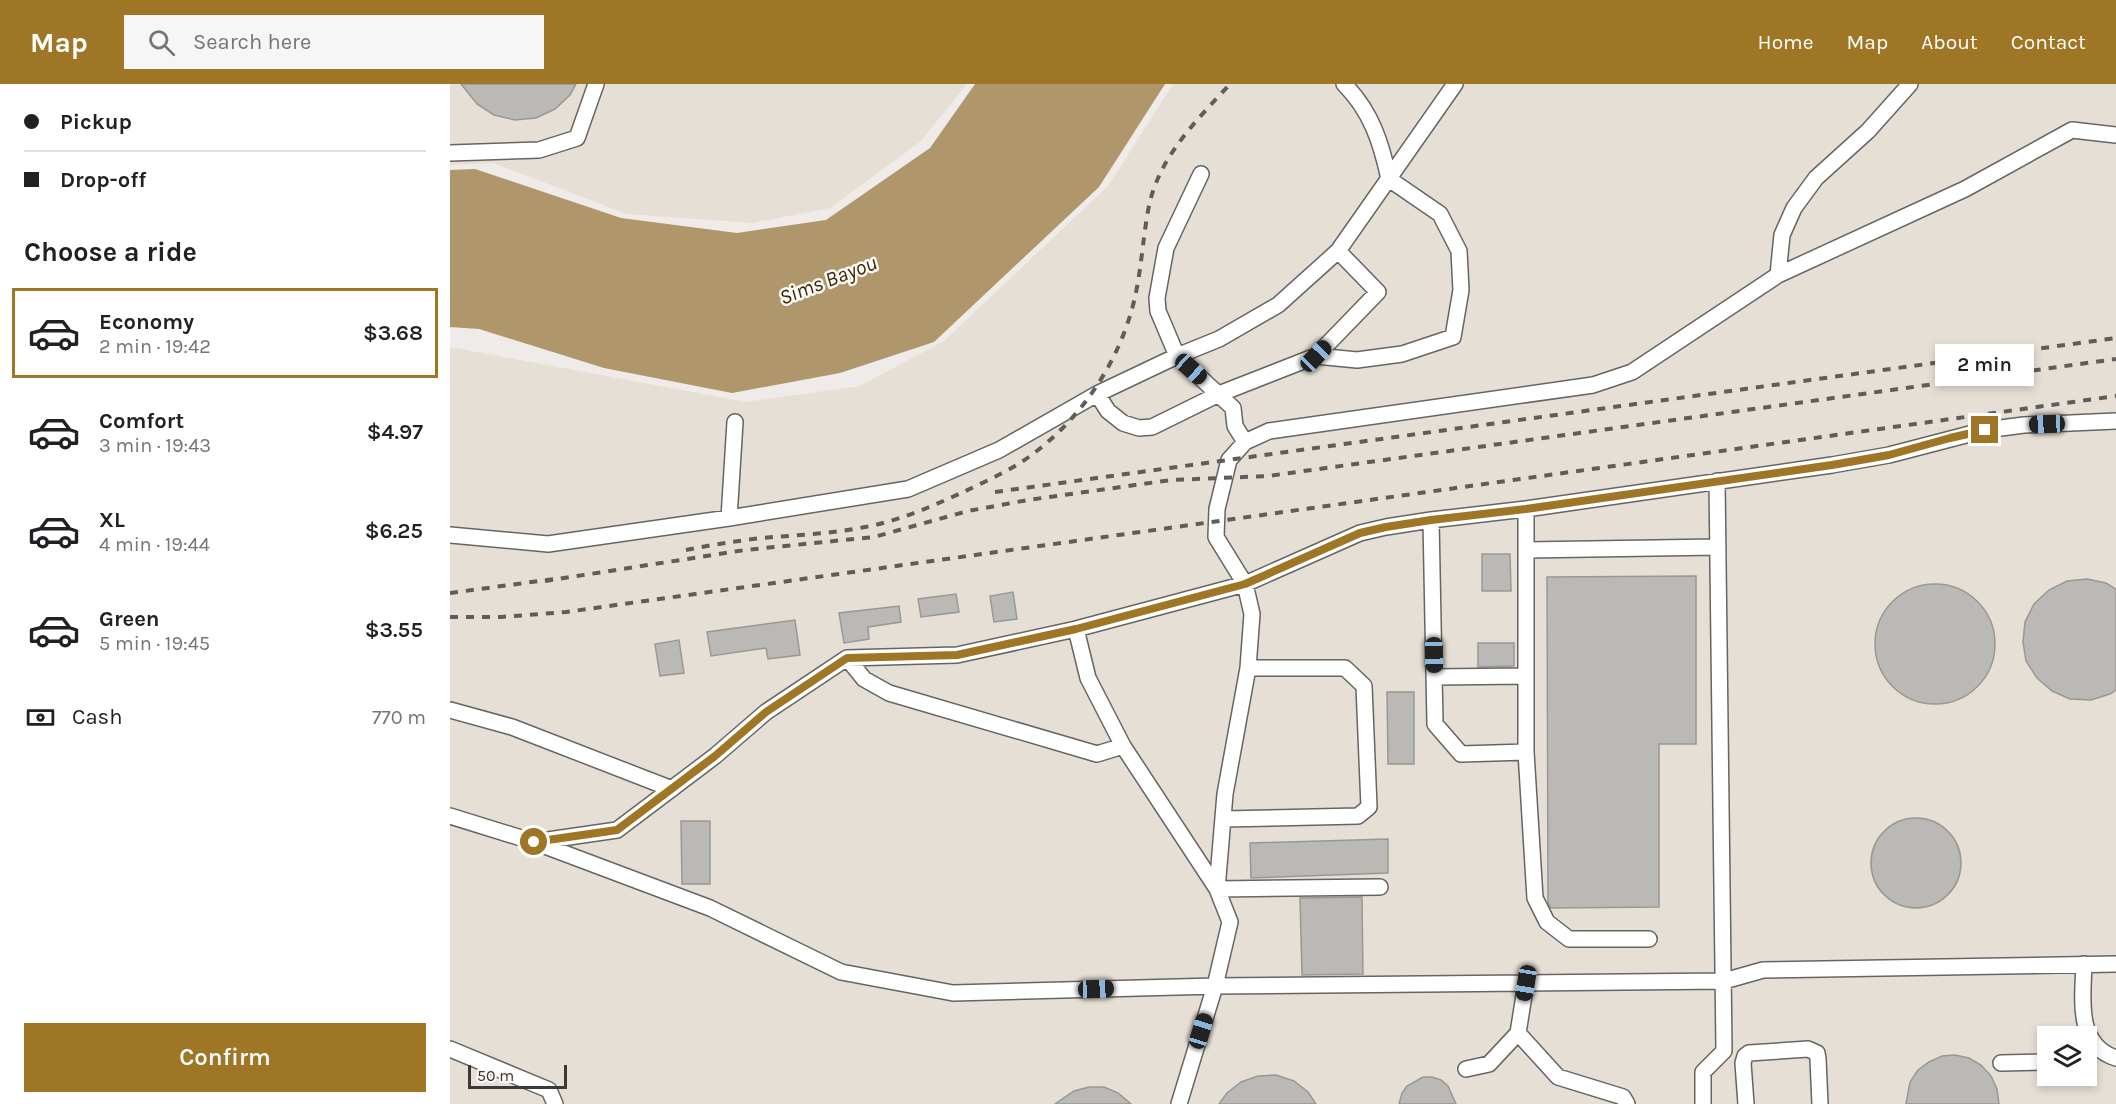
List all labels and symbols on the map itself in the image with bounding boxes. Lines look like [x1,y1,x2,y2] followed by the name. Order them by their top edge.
[776,250,880,310] water label: Sims Bayou
[1297,337,1335,375] car
[1936,343,2035,385] callout: 2 min
[1172,350,1210,388] car
[2029,414,2065,434] car
[1971,416,1998,443] route end
[1425,637,1443,673] car
[520,828,547,855] route start
[1514,964,1538,1002] car
[1078,979,1114,999] car
[1187,1011,1215,1051] car
[468,1062,567,1090] scale bar

